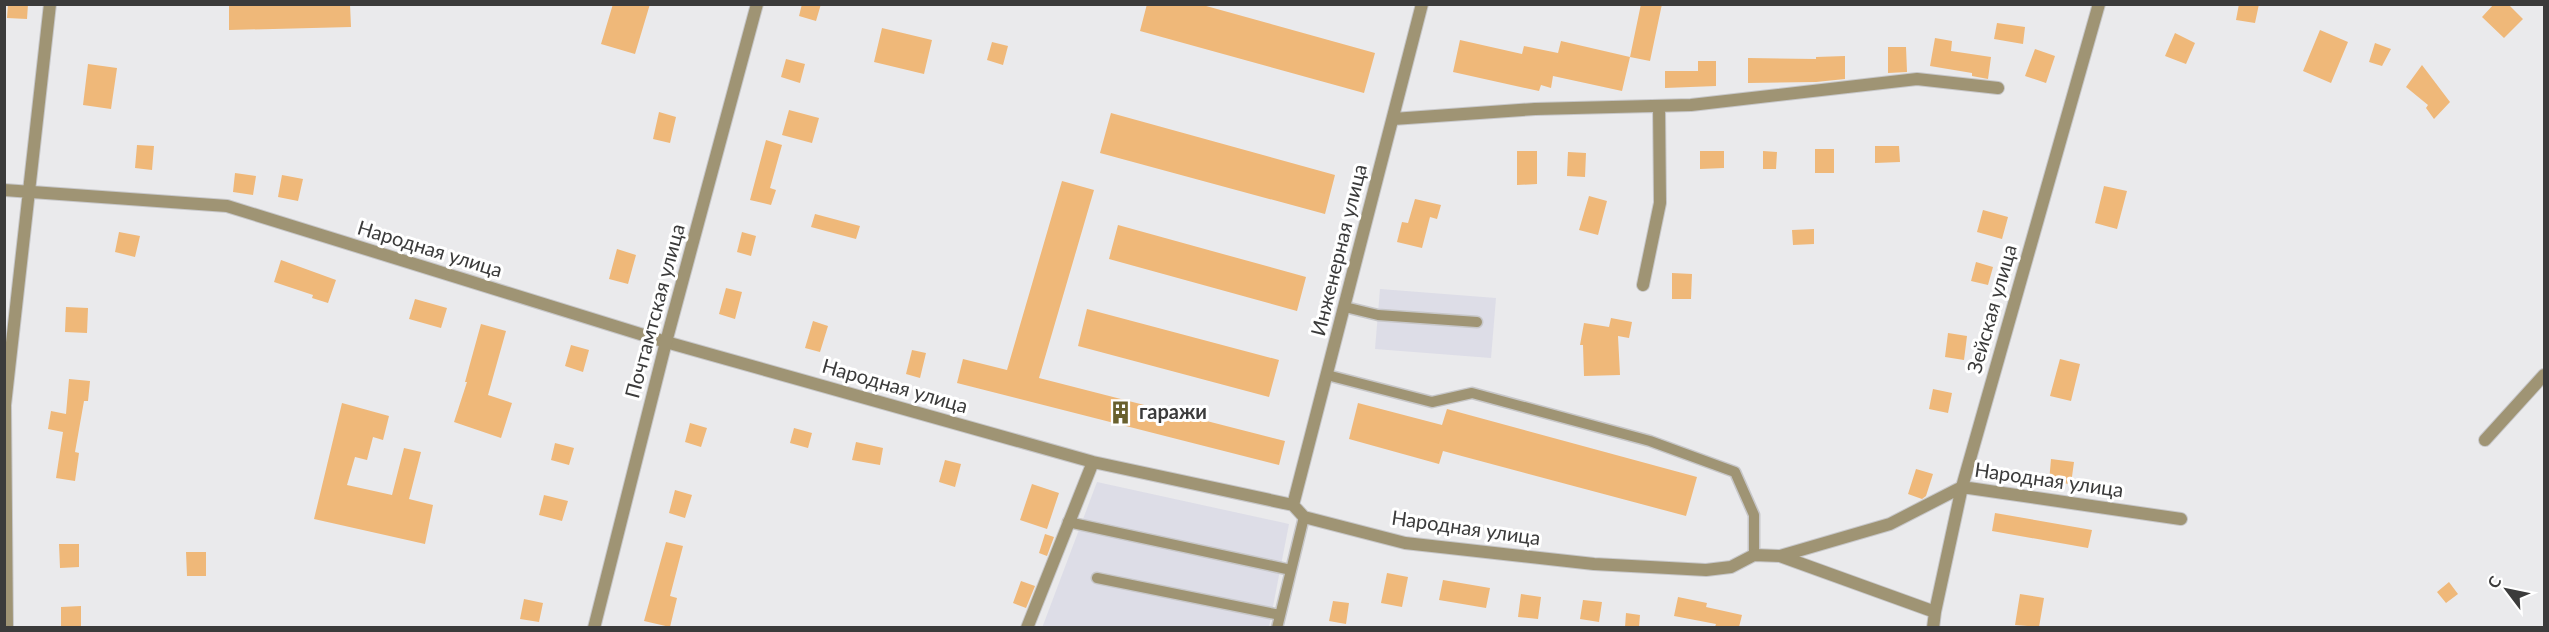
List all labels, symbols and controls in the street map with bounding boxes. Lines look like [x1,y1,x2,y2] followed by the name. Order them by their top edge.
[1305,161,1371,338] street label: Инженерная улица
[355,215,506,281] street label: Народная улица
[619,221,689,400] street label: Почтамтская улица
[1961,242,2021,376] street label: Зейская улица
[820,353,971,417] street label: Народная улица
[1108,399,1134,425] building icon: гаражи
[1139,399,1207,423] place label: гаражи
[1973,457,2125,501] street label: Народная улица
[1390,505,1542,549] street label: Народная улица
[2477,560,2537,620] north arrow
[2483,572,2505,591] text: С

